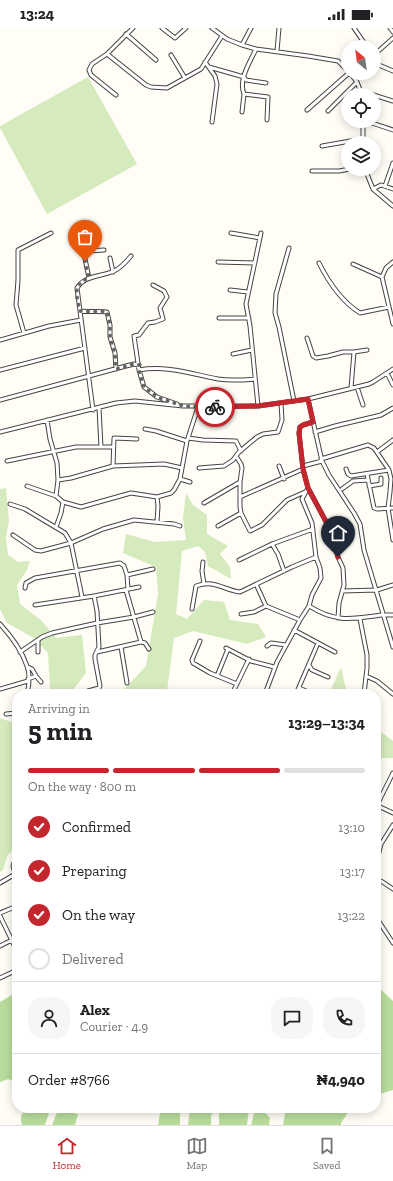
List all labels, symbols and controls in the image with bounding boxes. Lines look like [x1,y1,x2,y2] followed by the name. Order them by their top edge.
[20,5,54,23] text: 13:24
[341,40,381,80] north arrow
[341,40,381,176] map controls
[341,88,381,128] button: locate
[341,136,381,176] button: layers
[68,220,102,261] pin
[74,226,96,248] icon: bag
[195,387,235,427] courier
[204,396,226,418] icon: bike
[321,516,355,557] pin
[327,522,349,544] icon: home
[28,701,90,716] text: Arriving in
[288,714,365,732] text: 13:29–13:34
[28,715,92,747] text: 5 min
[28,779,136,794] text: On the way · 800 m
[28,816,50,838] icon: check
[62,818,131,836] text: Confirmed
[338,820,365,835] text: 13:10
[28,860,50,882] icon: check
[62,862,127,880] text: Preparing
[340,864,365,879] text: 13:17
[28,904,50,926] icon: check
[62,906,135,924] text: On the way
[337,908,365,923] text: 13:22
[62,950,124,968] text: Delivered
[28,997,70,1039] button: person
[271,997,313,1039] button: chat
[323,997,365,1039] button: phone
[80,1001,110,1019] text: Alex
[80,1019,148,1034] text: Courier · 4.9
[28,1071,110,1089] text: Order #8766
[316,1071,365,1089] text: ₦4,940
[53,1135,81,1172] tab: Home
[186,1135,208,1172] tab: Map
[313,1135,340,1172] tab: Saved

